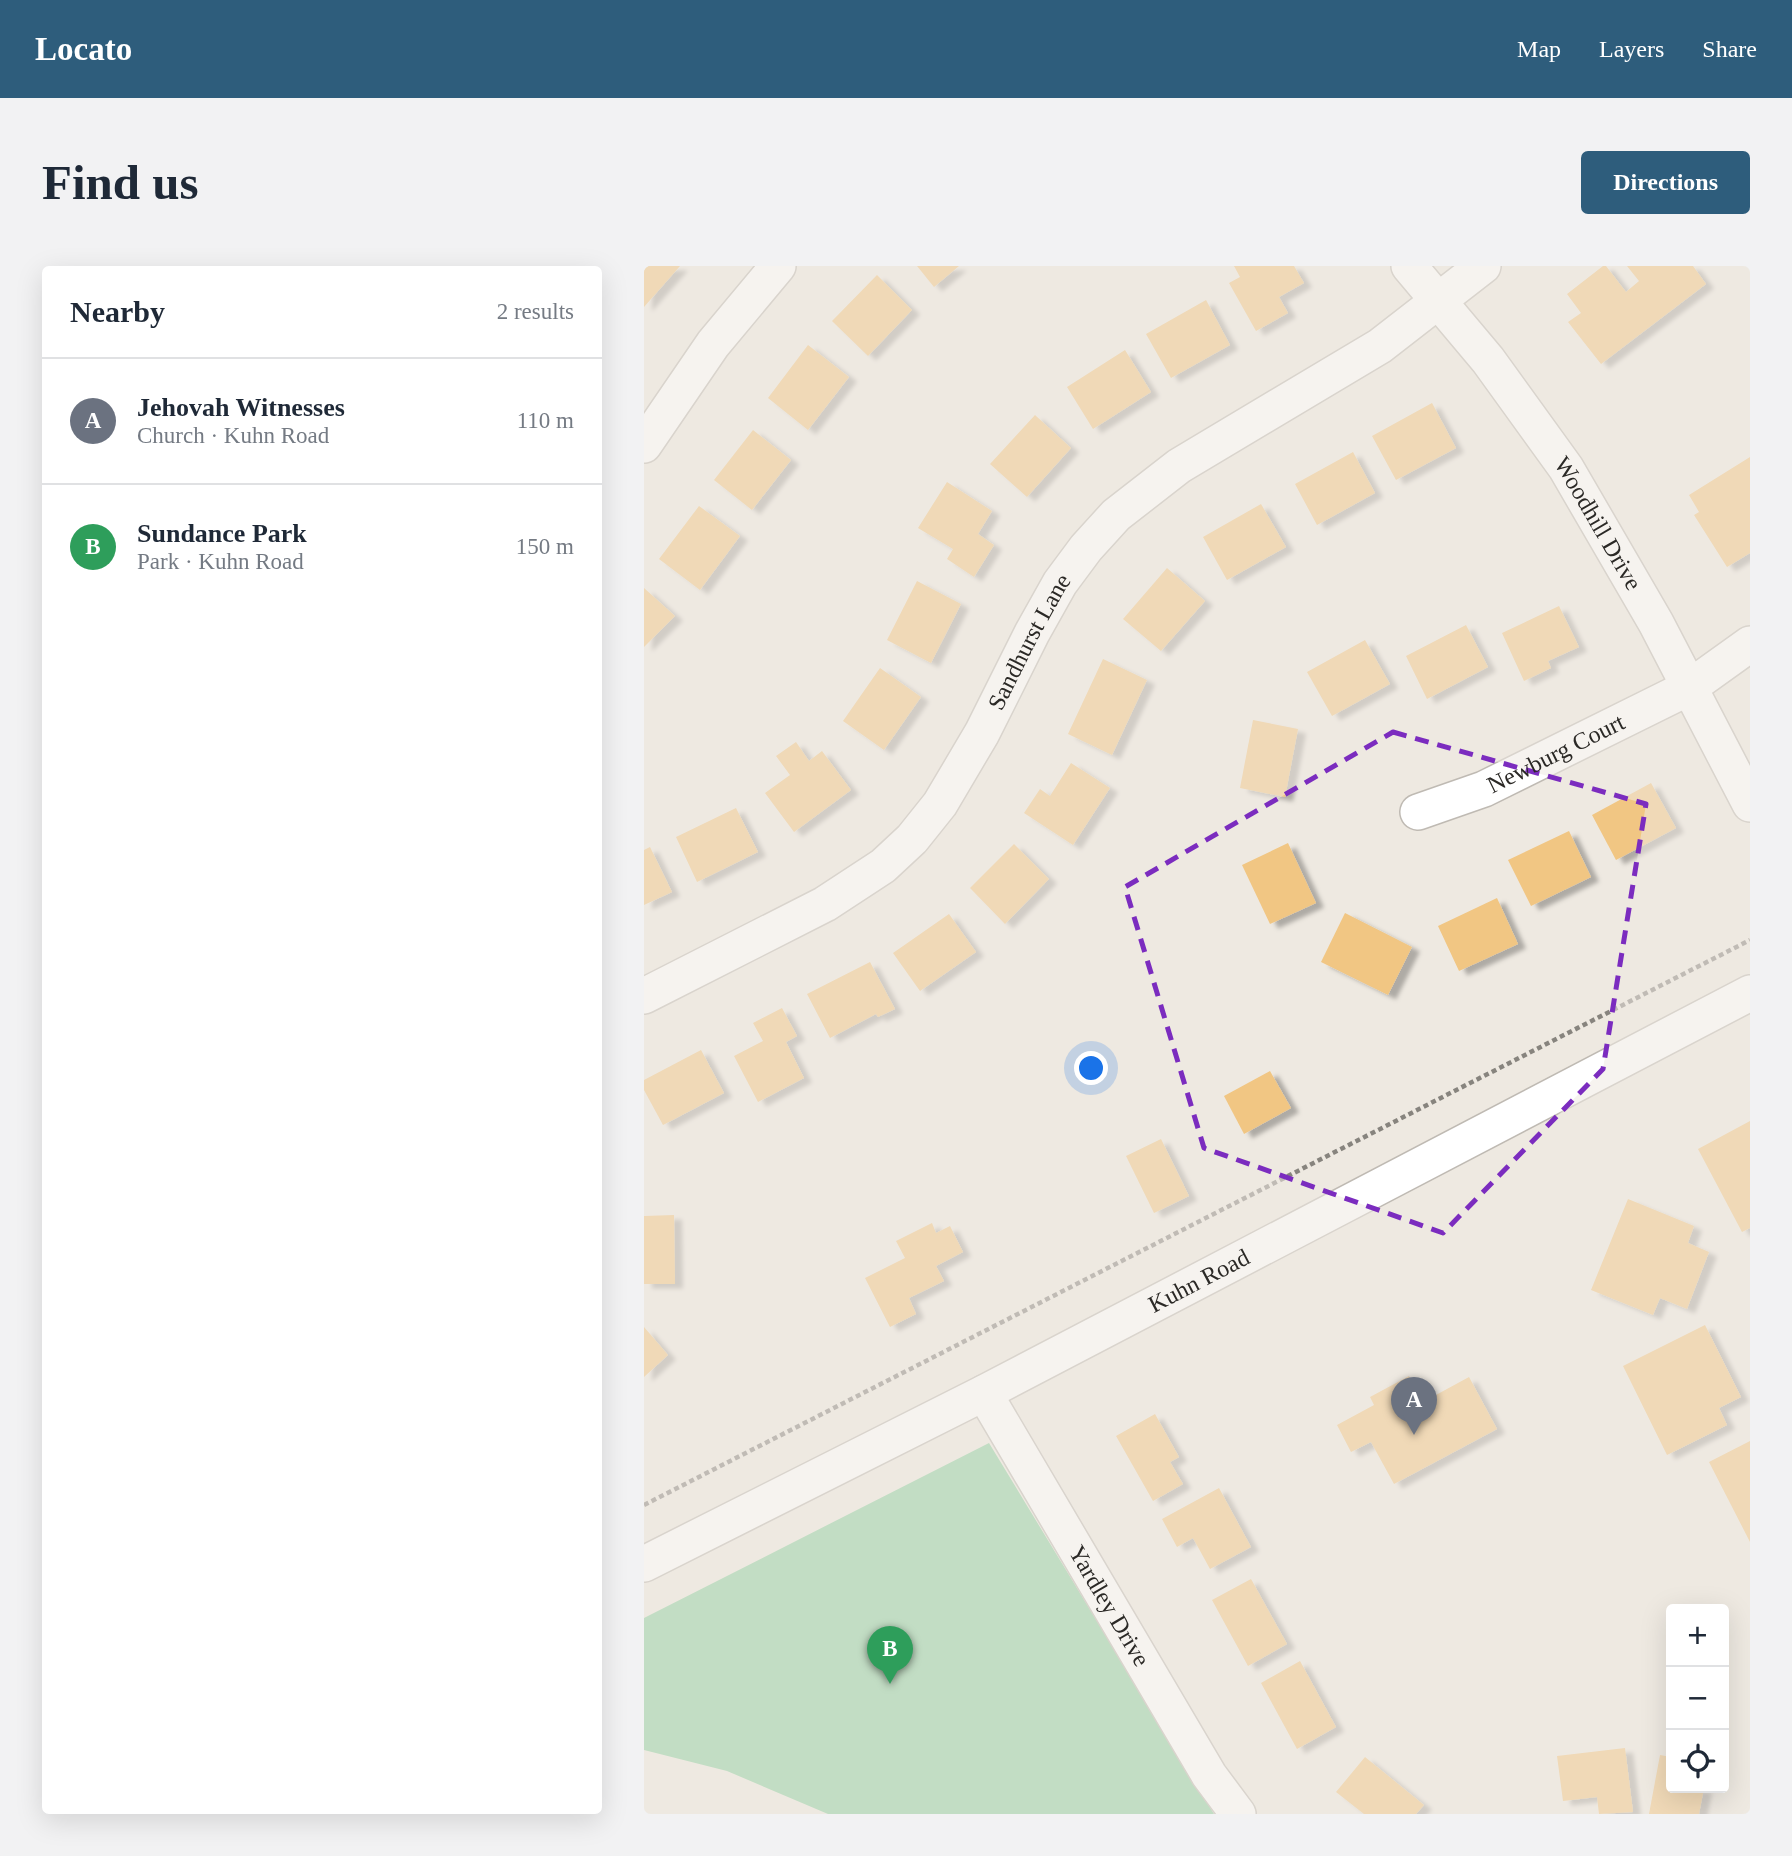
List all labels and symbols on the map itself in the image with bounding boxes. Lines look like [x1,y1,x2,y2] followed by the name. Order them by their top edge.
[1549,452,1647,594] street label: Woodhill Drive
[983,568,1076,714] street label: Sandhurst Lane
[1483,708,1629,798] street label: Newburg Court
[1074,1051,1108,1085] your location
[1144,1244,1254,1318] street label: Kuhn Road
[1391,1377,1437,1435] pin: A
[1064,1541,1155,1671] street label: Yardley Drive
[867,1626,913,1684] pin: B

